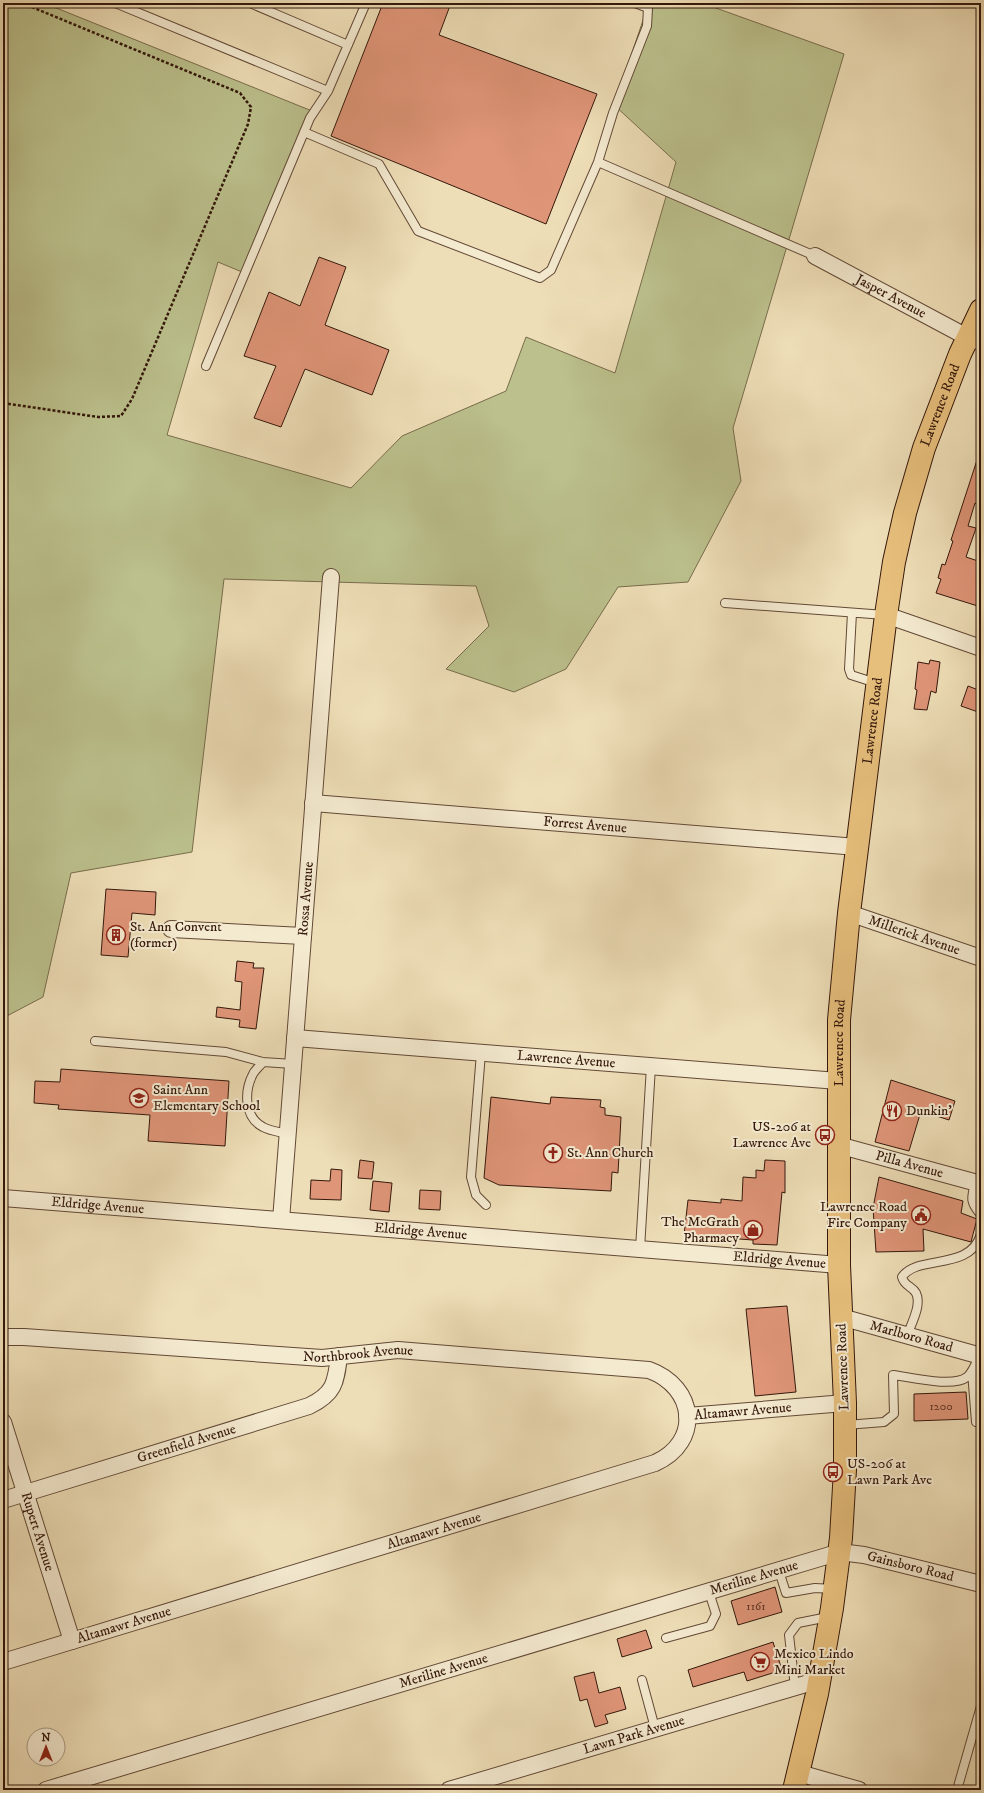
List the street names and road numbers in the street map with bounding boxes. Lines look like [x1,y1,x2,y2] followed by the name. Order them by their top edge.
[851,269,929,323] street label: Jasper Avenue
[916,361,964,449] street label: Lawrence Road
[859,676,887,765] street label: Lawrence Road
[543,813,628,837] street label: Forrest Avenue
[294,861,318,937] street label: Rossa Avenue
[866,911,963,959] street label: Millerick Avenue
[830,999,850,1086] street label: Lawrence Road
[516,1047,616,1072] street label: Lawrence Avenue
[873,1147,946,1182] street label: Pilla Avenue
[51,1193,145,1218] street label: Eldridge Avenue
[374,1219,468,1244] street label: Eldridge Avenue
[732,1248,827,1273] street label: Eldridge Avenue
[868,1316,955,1357] street label: Marlboro Road
[832,1323,854,1411] street label: Lawrence Road
[302,1341,414,1367] street label: Northbrook Avenue
[693,1398,792,1424] street label: Altamawr Avenue
[135,1420,238,1467] street label: Greenfield Avenue
[17,1490,59,1574] street label: Rupert Avenue
[385,1508,483,1554] street label: Altamawr Avenue
[865,1547,956,1586] street label: Gainsboro Road
[707,1556,801,1600] street label: Meriline Avenue
[75,1602,173,1648] street label: Altamawr Avenue
[397,1649,490,1693] street label: Meriline Avenue
[581,1711,687,1759] street label: Lawn Park Avenue

